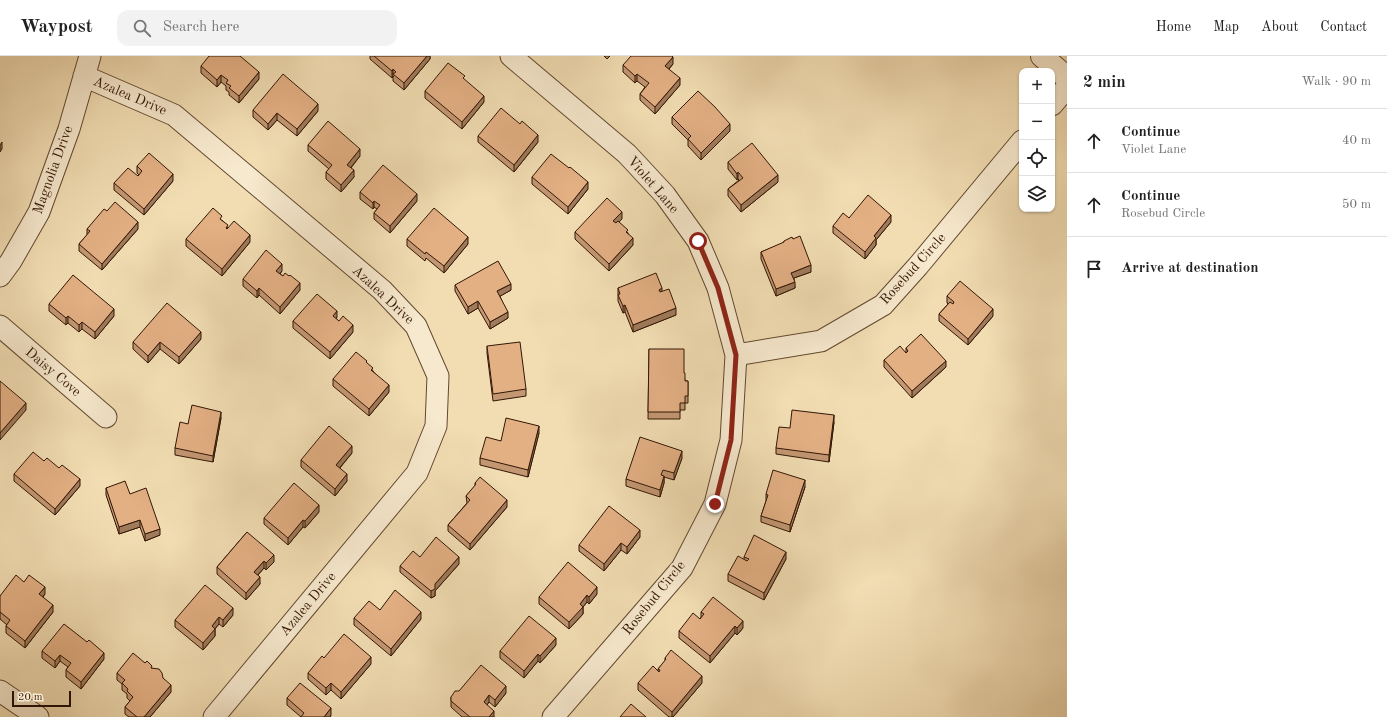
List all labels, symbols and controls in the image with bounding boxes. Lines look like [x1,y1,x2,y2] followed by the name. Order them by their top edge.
[117,10,397,46] search box
[131,17,153,39] icon: search
[20,18,93,37] text: Waypost
[163,20,239,35] text: Search here
[1156,20,1191,34] text: Home
[1213,20,1239,34] text: Map
[1261,20,1298,34] text: About
[1320,20,1367,34] text: Contact
[1019,68,1055,212] map controls
[1019,68,1055,104] button: +
[91,74,169,118] street label: Azalea Drive
[1083,74,1126,91] text: 2 min
[1302,75,1371,88] text: Walk · 90 m
[1019,104,1055,140] button: −
[31,124,75,216] street label: Magnolia Drive
[1121,125,1180,140] text: Continue
[1083,130,1105,152] icon: ahead
[1342,134,1371,147] text: 40 m
[1019,140,1055,176] button: locate
[1121,143,1186,156] text: Violet Lane
[625,154,681,216] street label: Violet Lane
[1019,176,1055,212] button: layers
[1121,189,1180,204] text: Continue
[1083,194,1105,216] icon: ahead
[1342,198,1371,211] text: 50 m
[1121,207,1205,220] text: Rosebud Circle
[877,231,949,307] street label: Rosebud Circle
[689,232,707,250] route start
[1083,258,1105,280] icon: arrive
[1121,261,1259,276] text: Arrive at destination
[350,263,416,327] street label: Azalea Drive
[22,345,84,399] street label: Daisy Cove
[706,495,724,513] route end
[620,558,688,638] street label: Rosebud Circle
[277,569,339,639] street label: Azalea Drive
[12,689,71,708] scale bar
[18,692,43,703] text: 20 m

